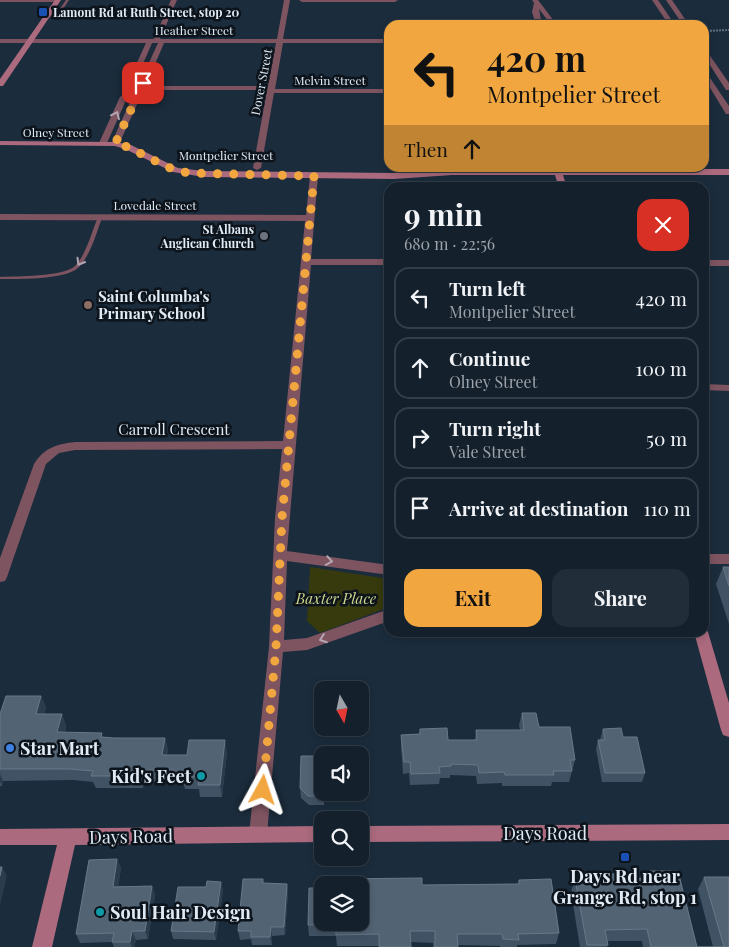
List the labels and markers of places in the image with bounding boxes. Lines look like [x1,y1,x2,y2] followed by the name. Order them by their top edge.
[53,4,240,20] place label: Lamont Rd at Ruth Street, stop 20
[37,6,49,18] marker: Lamont Rd at Ruth Street, stop 20
[122,62,164,104] pin
[160,221,255,251] place label: St Albans Anglican Church
[258,230,270,242] marker: St Albans Anglican Church
[98,286,210,323] place label: Saint Columba's Primary School
[82,299,94,311] marker: Saint Columba's Primary School
[20,736,100,760] place label: Star Mart
[4,742,16,754] marker: Star Mart
[111,764,192,788] place label: Kid's Feet
[195,770,207,782] marker: Kid's Feet
[619,851,631,863] marker: Days Rd near Grange Rd, stop 1
[553,864,697,909] place label: Days Rd near Grange Rd, stop 1
[110,900,251,924] place label: Soul Hair Design
[94,906,106,918] marker: Soul Hair Design

